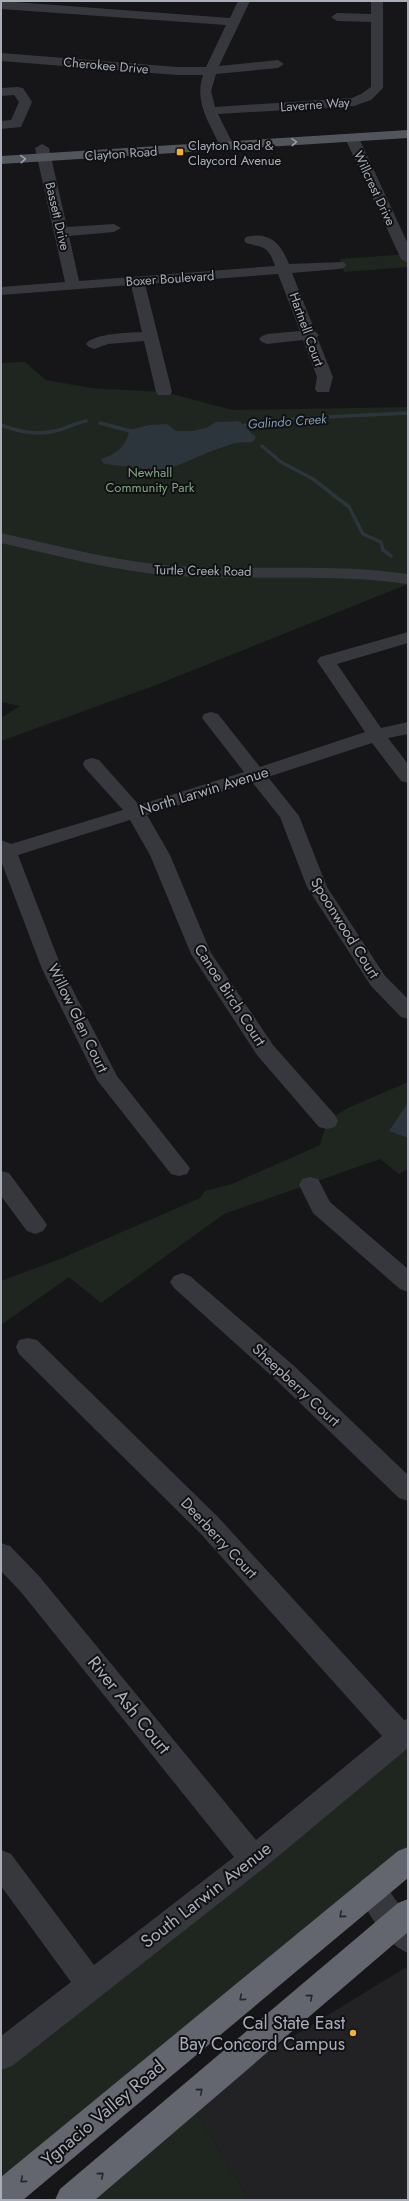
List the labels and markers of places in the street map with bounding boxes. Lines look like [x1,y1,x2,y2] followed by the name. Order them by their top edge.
[188,136,281,170] place label: Clayton Road & Claycord Avenue
[175,147,185,157] marker: Clayton Road & Claycord Avenue
[179,2010,346,2057] place label: Cal State East Bay Concord Campus
[348,2028,358,2038] marker: Cal State East Bay Concord Campus

